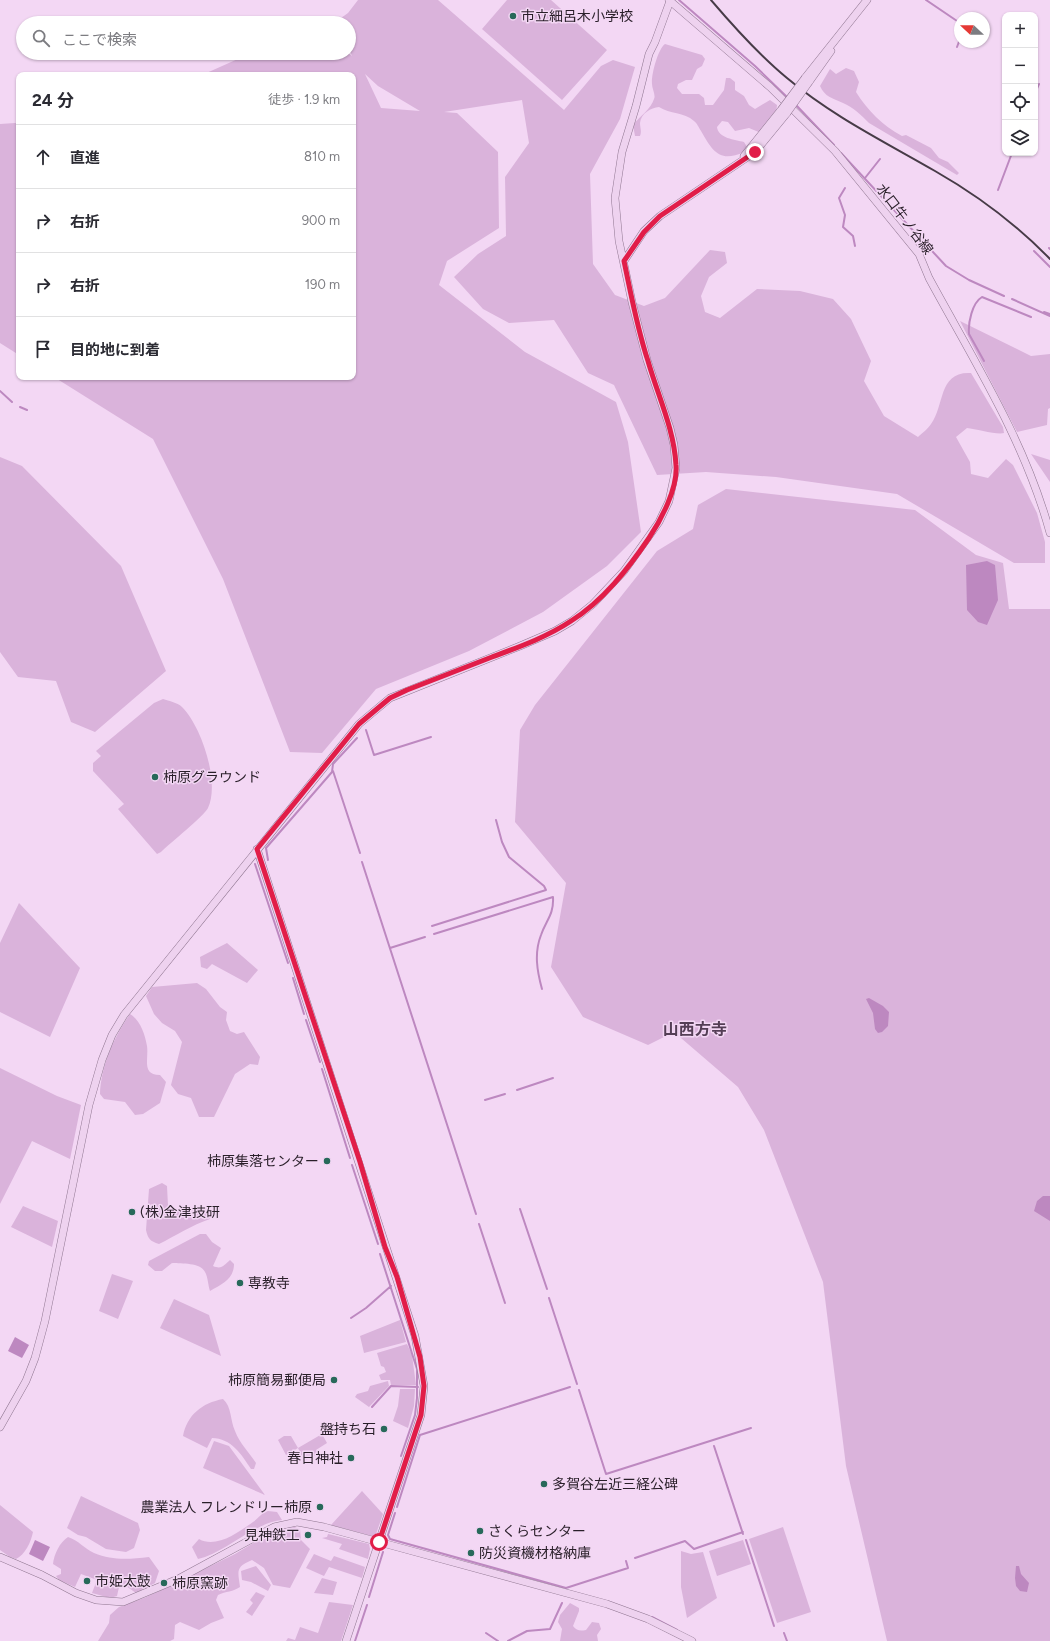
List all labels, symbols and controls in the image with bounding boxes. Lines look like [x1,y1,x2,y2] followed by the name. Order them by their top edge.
[521,8,633,25] place label: 市立細呂木小学校
[508,11,518,21] marker: 市立細呂木小学校
[954,12,990,48] north arrow
[1002,12,1038,156] map controls
[1002,12,1038,48] button: +
[16,16,356,60] search box
[30,27,52,49] icon: search
[62,31,137,49] text: ここで検索
[1002,48,1038,84] button: −
[1002,84,1038,120] button: locate
[32,90,74,110] text: 24 分
[268,92,340,107] text: 徒歩 · 1.9 km
[1002,120,1038,156] button: layers
[746,143,764,161] route end
[32,146,54,168] icon: ahead
[70,149,100,167] text: 直進
[304,149,340,164] text: 810 m
[873,181,937,258] street label: 水口牛ノ谷線
[32,210,54,232] icon: right
[70,213,100,231] text: 右折
[302,213,340,228] text: 900 m
[32,274,54,296] icon: right
[70,277,100,295] text: 右折
[305,277,340,292] text: 190 m
[32,338,54,360] icon: arrive
[70,341,160,359] text: 目的地に到着
[163,769,261,786] place label: 柿原グラウンド
[150,772,160,782] marker: 柿原グラウンド
[663,1020,727,1039] district label: 山西方寺
[207,1153,319,1170] place label: 柿原集落センター
[322,1156,332,1166] marker: 柿原集落センター
[140,1204,220,1221] place label: (株)金津技研
[127,1207,137,1217] marker: (株)金津技研
[248,1275,290,1292] place label: 専教寺
[235,1278,245,1288] marker: 専教寺
[228,1372,326,1389] place label: 柿原簡易郵便局
[329,1375,339,1385] marker: 柿原簡易郵便局
[320,1421,376,1438] place label: 盤持ち石
[379,1424,389,1434] marker: 盤持ち石
[287,1450,343,1467] place label: 春日神社
[346,1453,356,1463] marker: 春日神社
[552,1476,678,1493] place label: 多賀谷左近三経公碑
[539,1479,549,1489] marker: 多賀谷左近三経公碑
[141,1499,312,1516] place label: 農業法人 フレンドリー柿原
[315,1502,325,1512] marker: 農業法人 フレンドリー柿原
[488,1523,586,1540] place label: さくらセンター
[475,1526,485,1536] marker: さくらセンター
[244,1527,300,1544] place label: 見神鉄工
[303,1530,313,1540] marker: 見神鉄工
[370,1533,388,1551] route start
[479,1545,591,1562] place label: 防災資機材格納庫
[466,1548,476,1558] marker: 防災資機材格納庫
[95,1573,151,1590] place label: 市姫太鼓
[172,1575,228,1592] place label: 柿原窯跡
[82,1576,92,1586] marker: 市姫太鼓
[159,1578,169,1588] marker: 柿原窯跡

